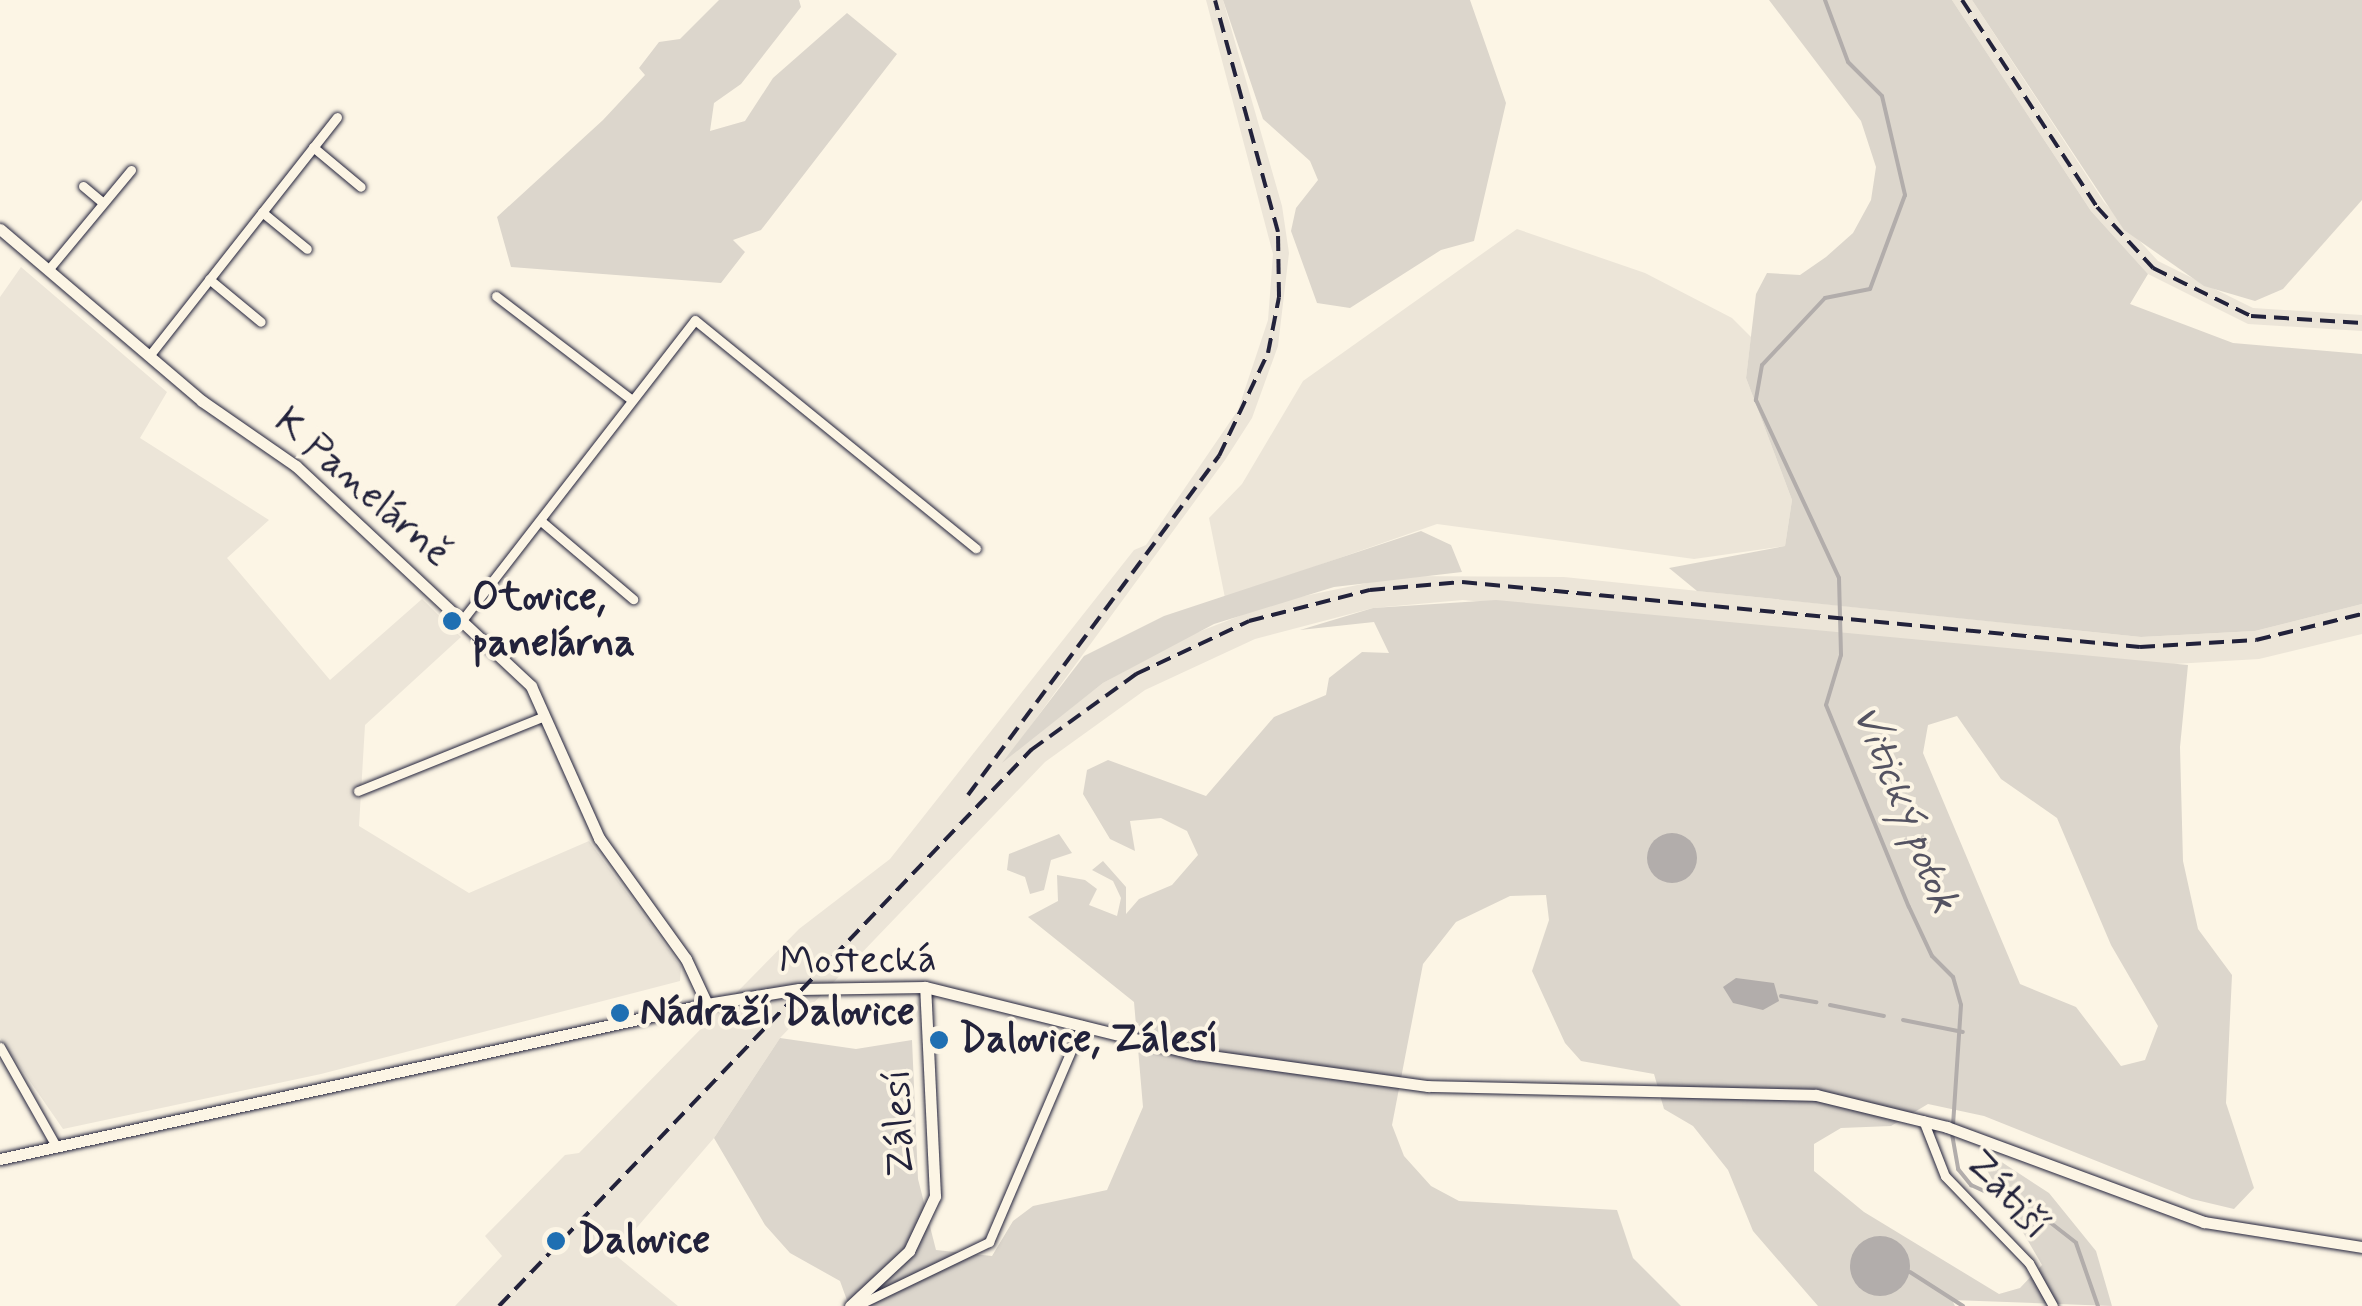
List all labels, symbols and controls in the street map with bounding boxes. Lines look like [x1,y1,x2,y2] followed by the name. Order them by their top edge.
[268,402,456,574] street label: K Panelárně
[472,574,635,668] place label: Otovice, panelárna
[441,610,463,632] marker: Otovice, panelárna
[1840,698,1968,920] water label: Vitický potok
[779,936,937,986] street label: Mostecká
[640,989,915,1037] place label: Nádraží Dalovice
[609,1002,631,1024] marker: Nádraží Dalovice
[959,1016,1219,1064] place label: Dalovice, Zálesí
[928,1029,950,1051] marker: Dalovice, Zálesí
[874,1068,926,1178] street label: Zálesí
[1954,1140,2060,1250] street label: Zátiší
[578,1217,710,1265] place label: Dalovice
[543,1228,569,1254] marker: Dalovice

